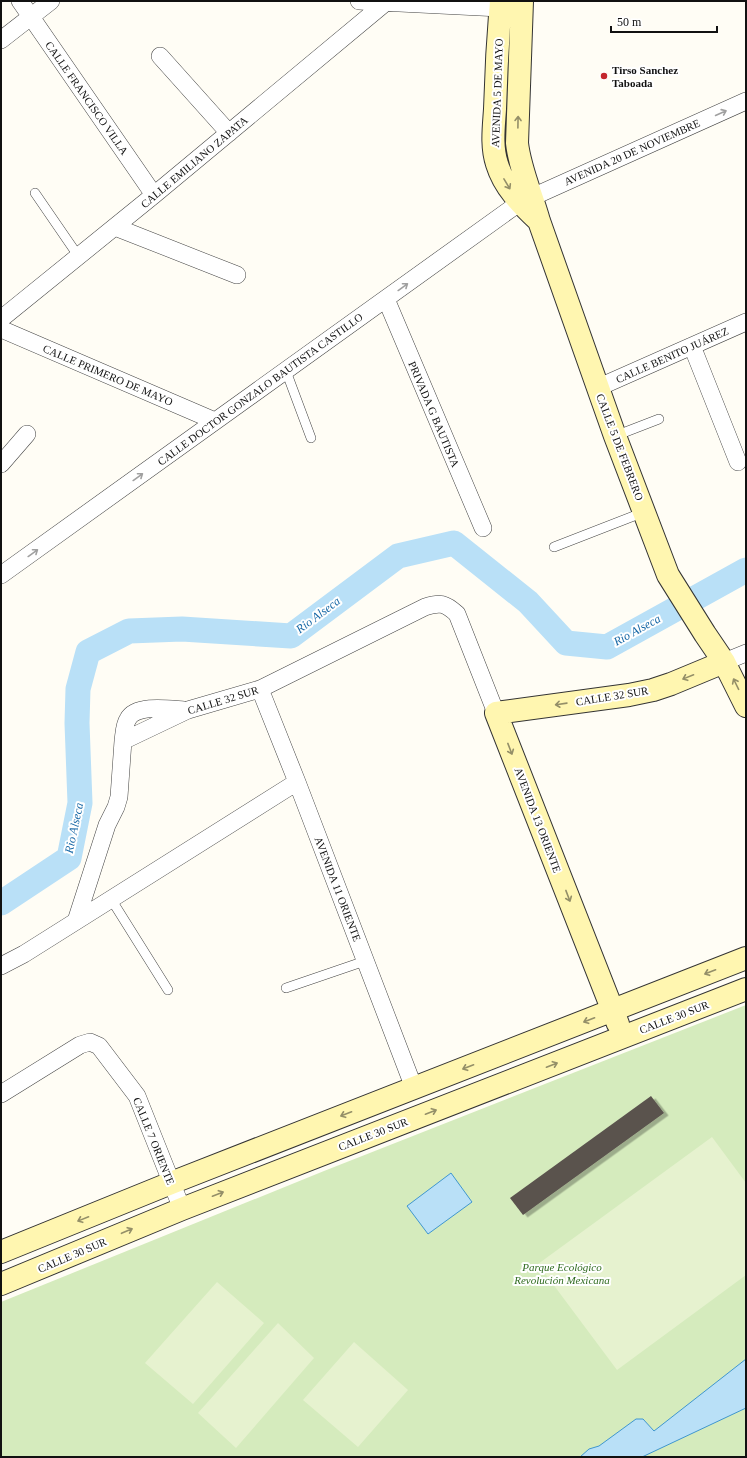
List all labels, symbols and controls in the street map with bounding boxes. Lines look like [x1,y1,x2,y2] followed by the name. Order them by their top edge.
[611,8,717,34] scale bar
[617,15,642,29] text: 50 m
[489,38,505,148] street label: AVENIDA 5 DE MAYO
[43,39,131,157] street label: CALLE FRANCISCO VILLA
[612,64,678,89] place label: Tirso Sanchez Taboada
[599,71,609,81] marker: Tirso Sanchez Taboada
[714,108,726,116] one-way arrow
[138,114,250,210] street label: CALLE EMILIANO ZAPATA
[514,116,521,129] one-way arrow
[562,116,702,187] street label: AVENIDA 20 DE NOVIEMBRE
[503,178,511,190] one-way arrow
[397,283,408,291] one-way arrow
[155,310,365,468] street label: CALLE DOCTOR GONZALO BAUTISTA CASTILLO
[614,325,730,385] street label: CALLE BENITO JUÁREZ
[41,342,175,408] street label: CALLE PRIMERO DE MAYO
[406,359,462,469] street label: PRIVADA G BAUTISTA
[594,392,646,502] street label: CALLE 5 DE FEBRERO
[132,473,143,481] one-way arrow
[27,548,38,557] one-way arrow
[292,594,343,637] water label: Rio Alseca
[610,611,663,649] water label: Rio Alseca
[683,674,695,682] one-way arrow
[731,678,739,690] one-way arrow
[186,683,260,716] street label: CALLE 32 SUR
[575,684,650,708] street label: CALLE 32 SUR
[555,700,568,708] one-way arrow
[507,743,515,755] one-way arrow
[512,766,564,875] street label: AVENIDA 13 ORIENTE
[62,801,86,856] water label: Rio Alseca
[312,835,364,943] street label: AVENIDA 11 ORIENTE
[564,890,572,902] one-way arrow
[704,969,716,977] one-way arrow
[638,998,711,1036] street label: CALLE 30 SUR
[583,1016,595,1024] one-way arrow
[545,1060,557,1068] one-way arrow
[462,1064,474,1071] one-way arrow
[131,1095,177,1187] street label: CALLE 7 ORIENTE
[424,1107,436,1115] one-way arrow
[341,1111,353,1119] one-way arrow
[337,1115,410,1153] street label: CALLE 30 SUR
[212,1190,224,1198] one-way arrow
[78,1215,90,1223] one-way arrow
[121,1227,133,1235] one-way arrow
[36,1235,109,1275] street label: CALLE 30 SUR
[513,1261,610,1286] park label: Parque Ecológico Revolución Mexicana

